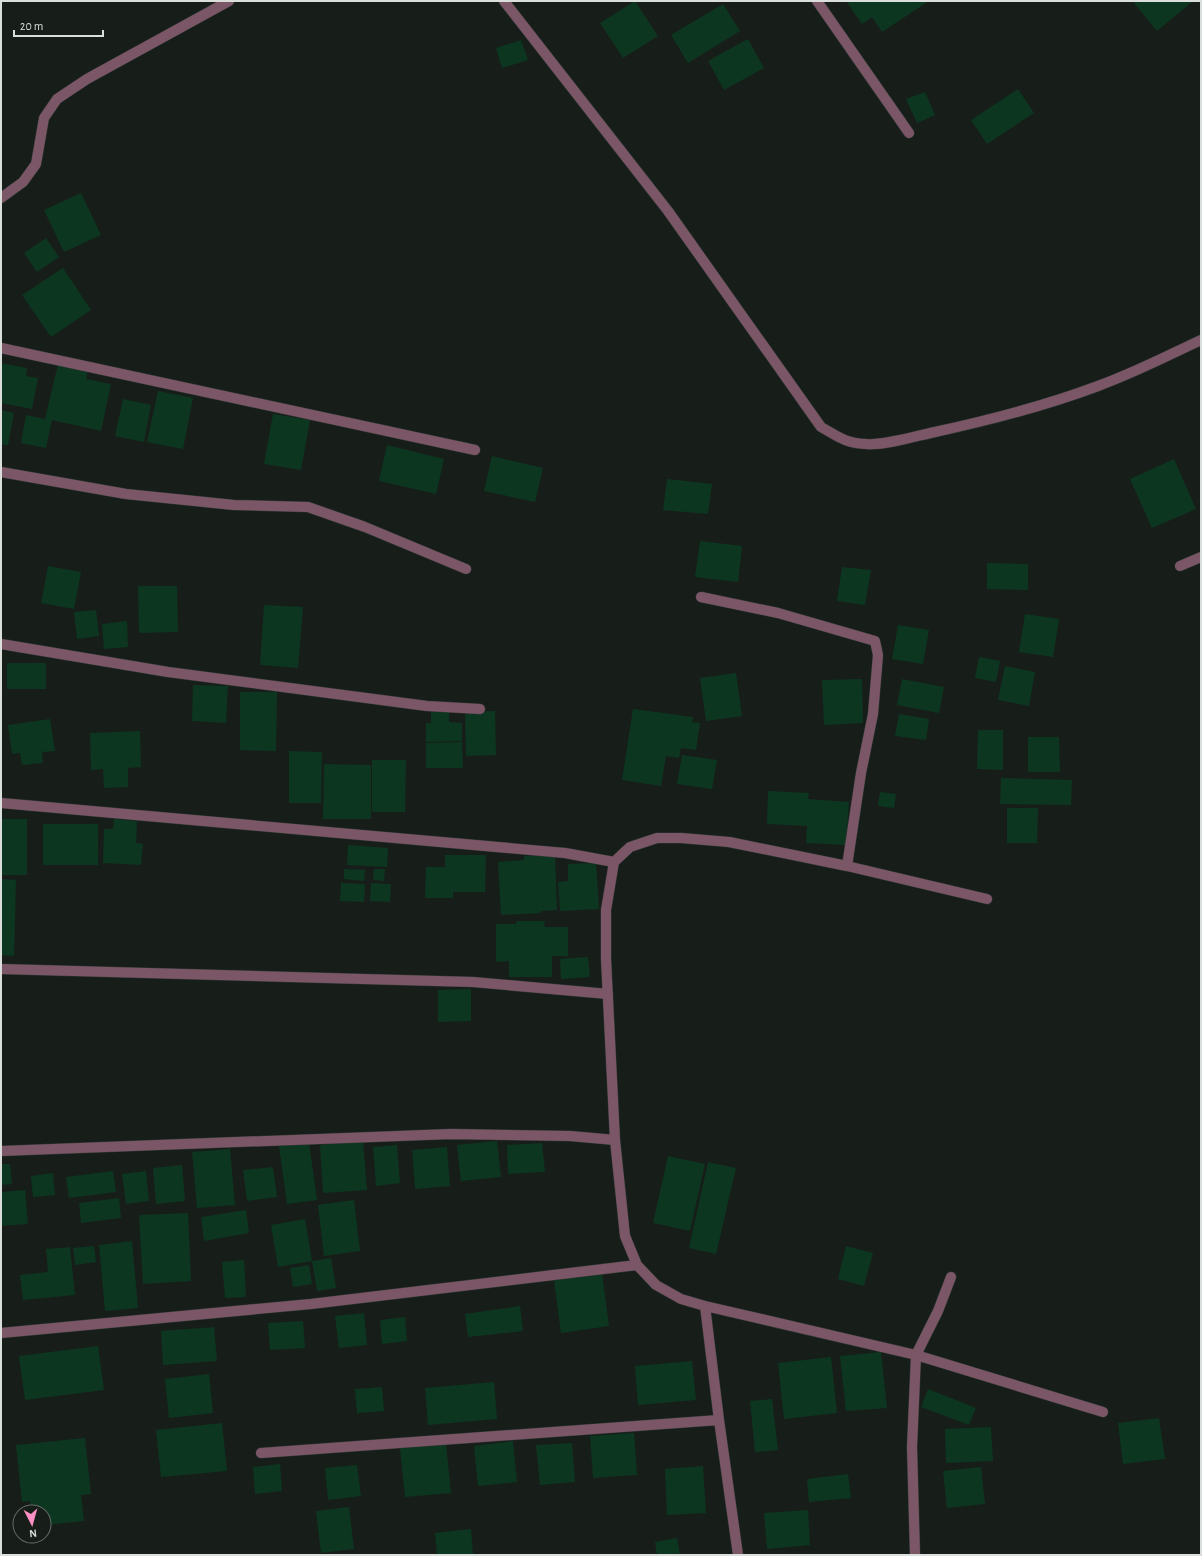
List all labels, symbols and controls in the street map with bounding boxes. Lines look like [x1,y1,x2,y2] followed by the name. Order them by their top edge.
[14,12,103,38] scale bar
[20,20,43,32] text: 20 m
[12,1504,52,1544] north arrow
[29,1528,37,1539] text: N

